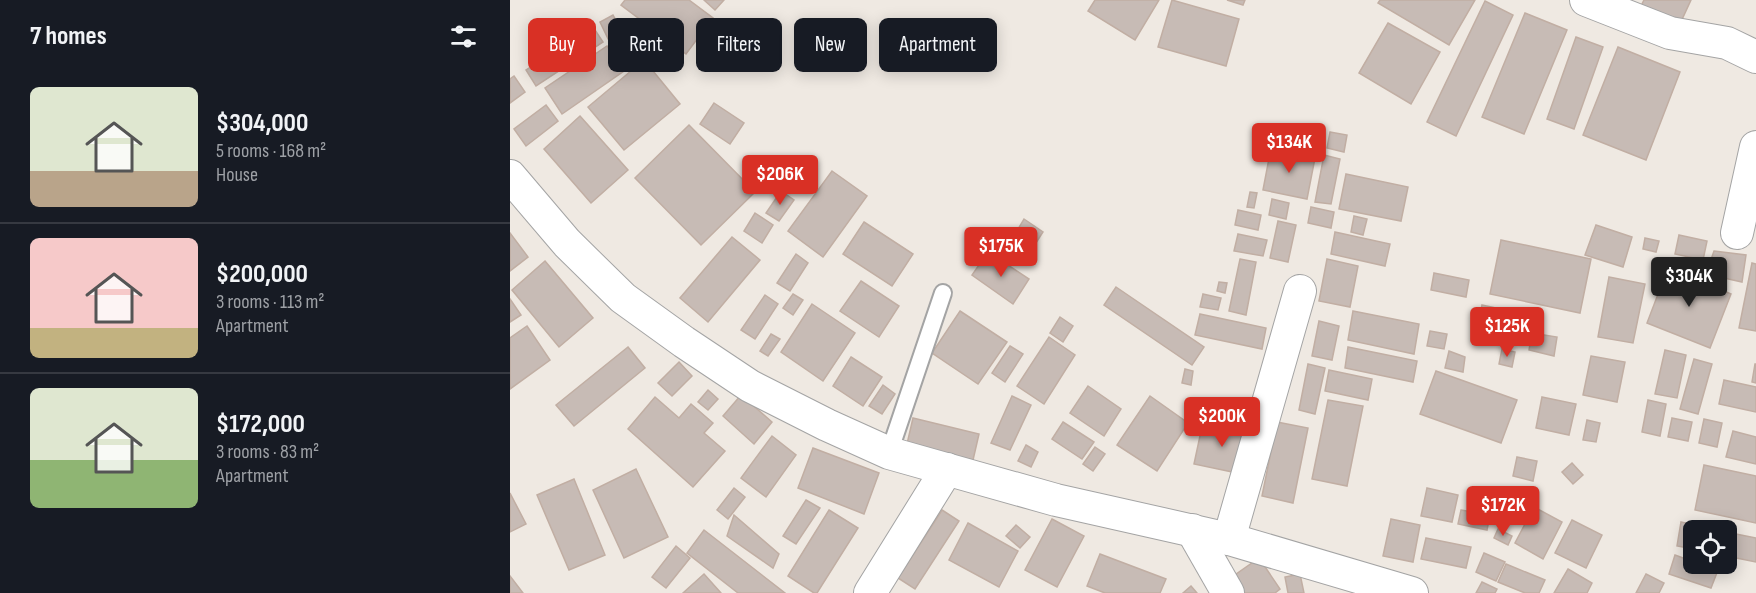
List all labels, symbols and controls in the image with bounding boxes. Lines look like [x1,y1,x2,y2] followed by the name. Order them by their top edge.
[528,18,596,72] chip: Buy
[608,18,684,72] chip: Rent
[696,18,782,72] chip: Filters
[794,18,867,72] chip: New
[879,18,997,72] chip: Apartment
[447,20,480,53] icon: filters
[30,21,107,52] text: 7 homes
[216,108,308,139] text: $304,000
[78,111,150,183] icon: home
[1247,123,1331,174] pin: $134K
[1266,130,1312,154] text: $134K
[216,139,326,163] text: 5 rooms · 168 m²
[738,155,822,206] pin: $206K
[756,162,804,186] text: $206K
[216,163,258,187] text: House
[959,227,1043,278] pin: $175K
[978,234,1024,258] text: $175K
[1647,257,1731,308] pin: $304K
[216,259,308,290] text: $200,000
[78,262,150,334] icon: home
[1665,264,1713,288] text: $304K
[216,290,325,314] text: 3 rooms · 113 m²
[1465,307,1549,358] pin: $125K
[216,314,289,338] text: Apartment
[1484,314,1530,338] text: $125K
[1180,397,1264,448] pin: $200K
[1198,404,1246,428] text: $200K
[216,409,305,440] text: $172,000
[78,412,150,484] icon: home
[216,440,319,464] text: 3 rooms · 83 m²
[216,464,289,488] text: Apartment
[1461,486,1545,537] pin: $172K
[1480,493,1526,517] text: $172K
[1683,520,1737,574] map controls
[1683,520,1737,574] button: locate

